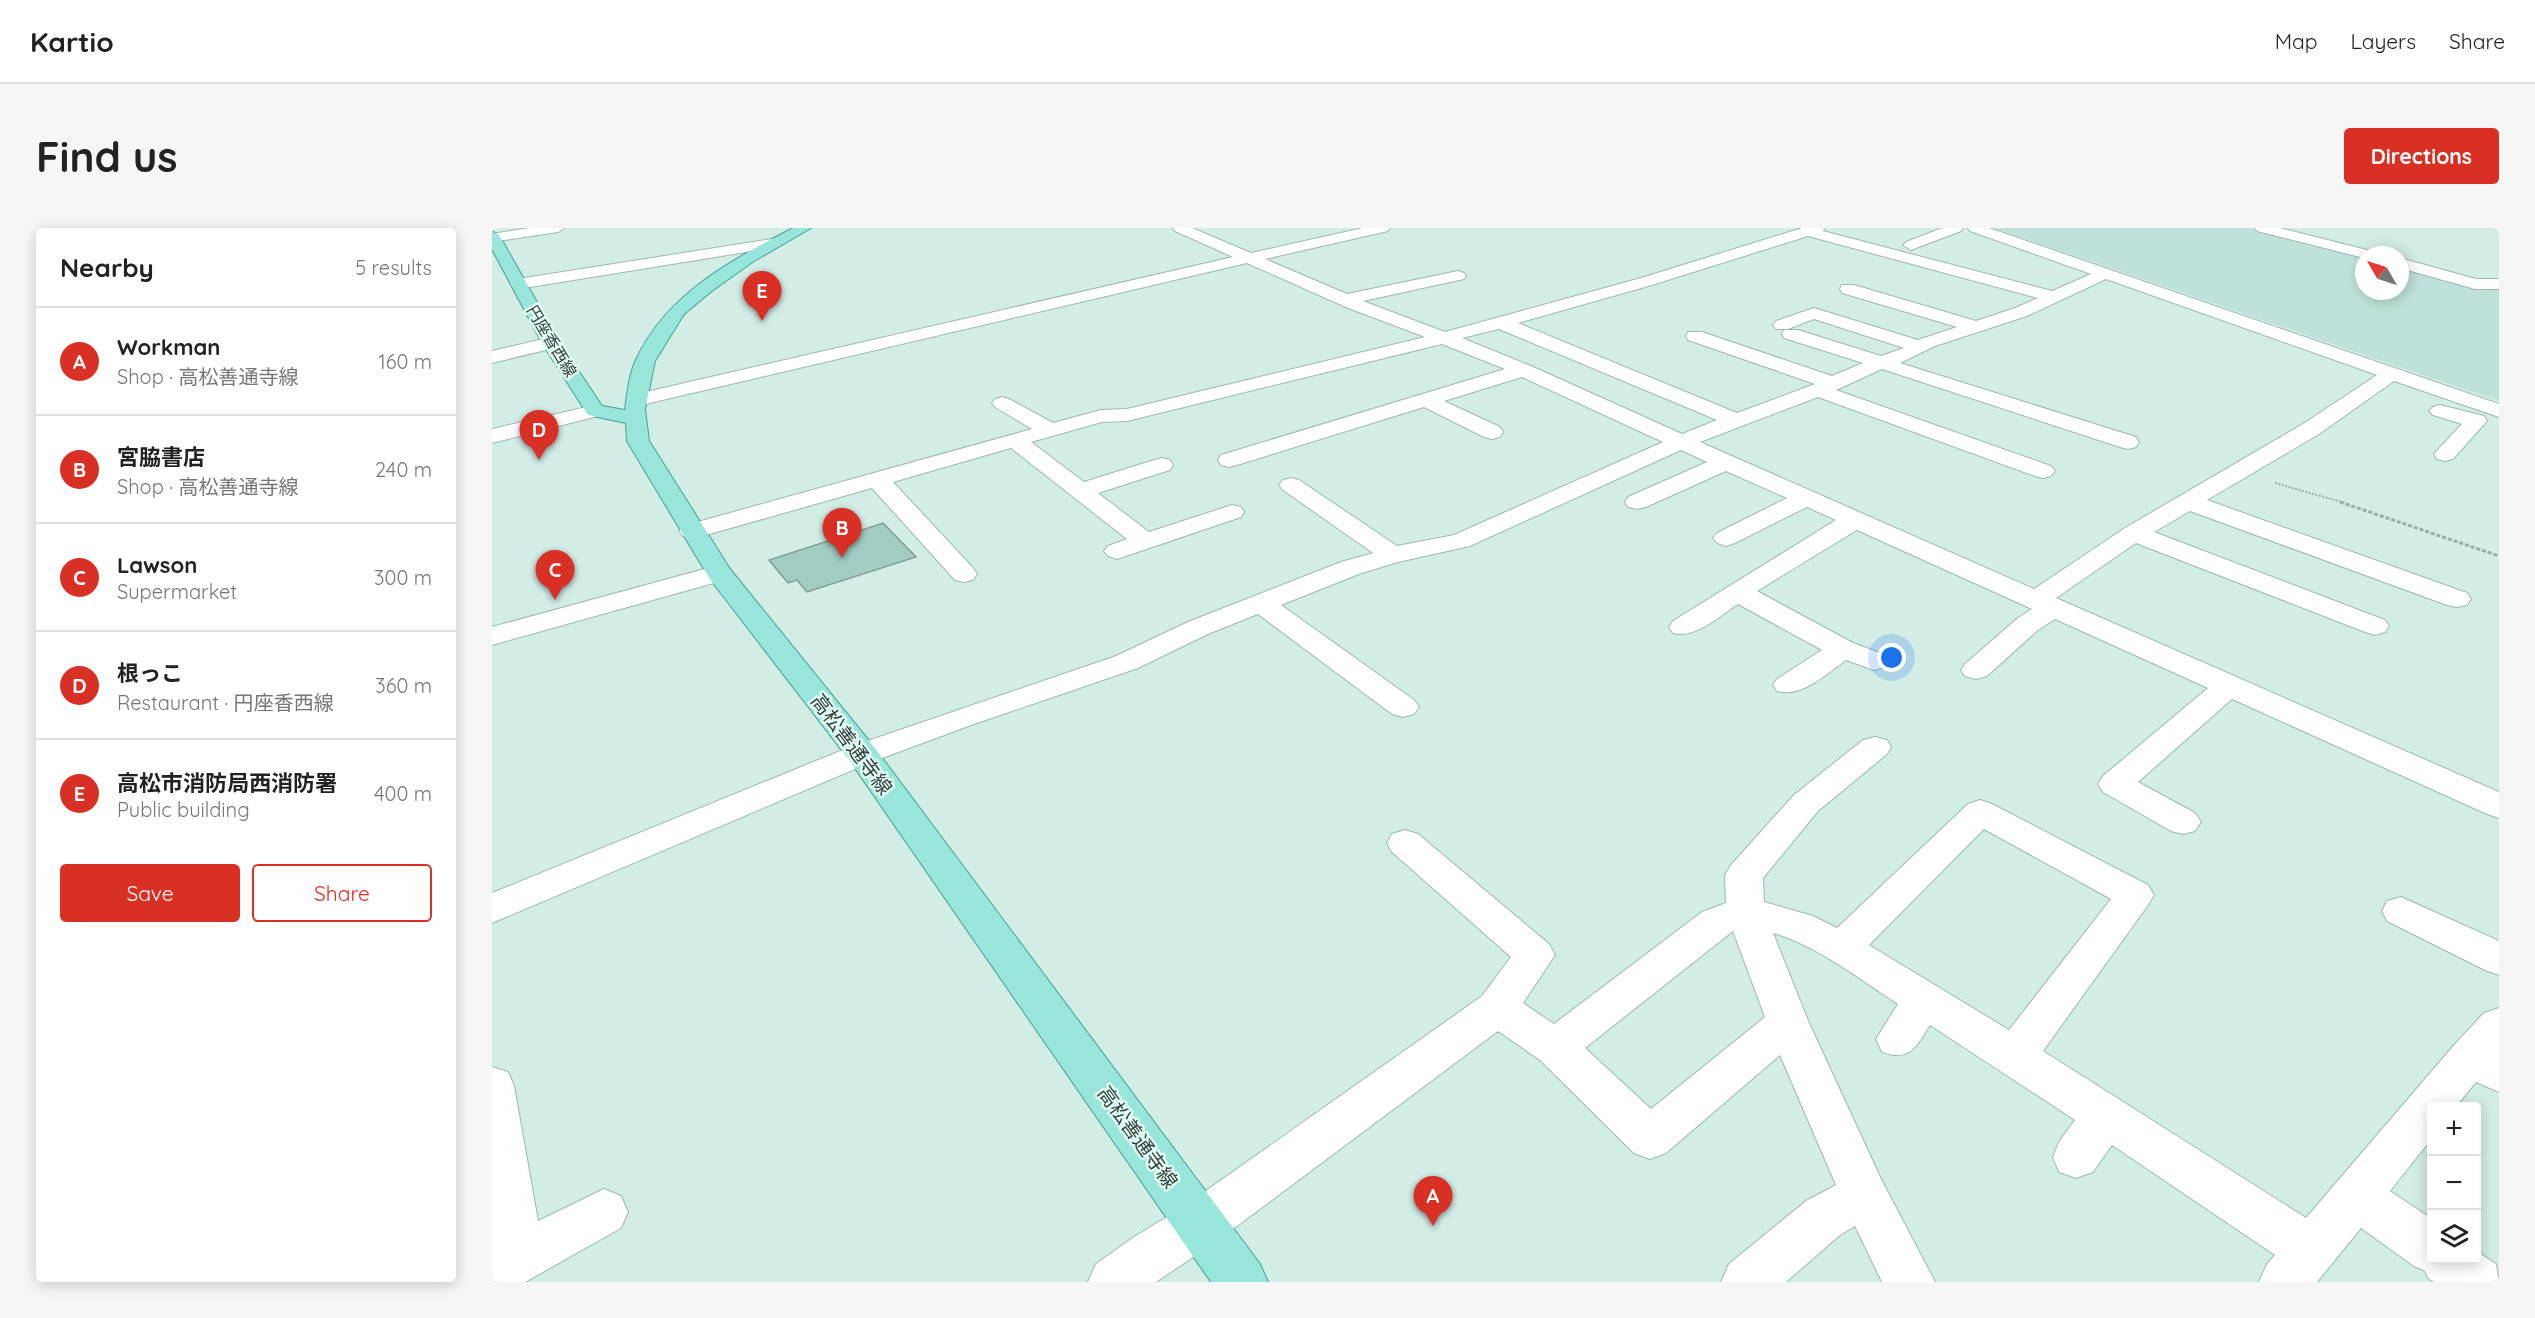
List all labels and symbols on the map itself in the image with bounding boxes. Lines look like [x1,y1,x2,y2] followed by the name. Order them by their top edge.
[2355,246,2409,300] north arrow
[742,272,782,321] pin: E
[523,302,581,380] street label: 円座香西線
[520,410,558,460] pin: D
[822,508,862,558] pin: B
[536,550,574,600] pin: C
[1877,643,1906,672] your location
[806,689,898,799] street label: 高松善通寺線
[1093,1081,1183,1193] street label: 高松善通寺線
[1414,1176,1452,1226] pin: A

